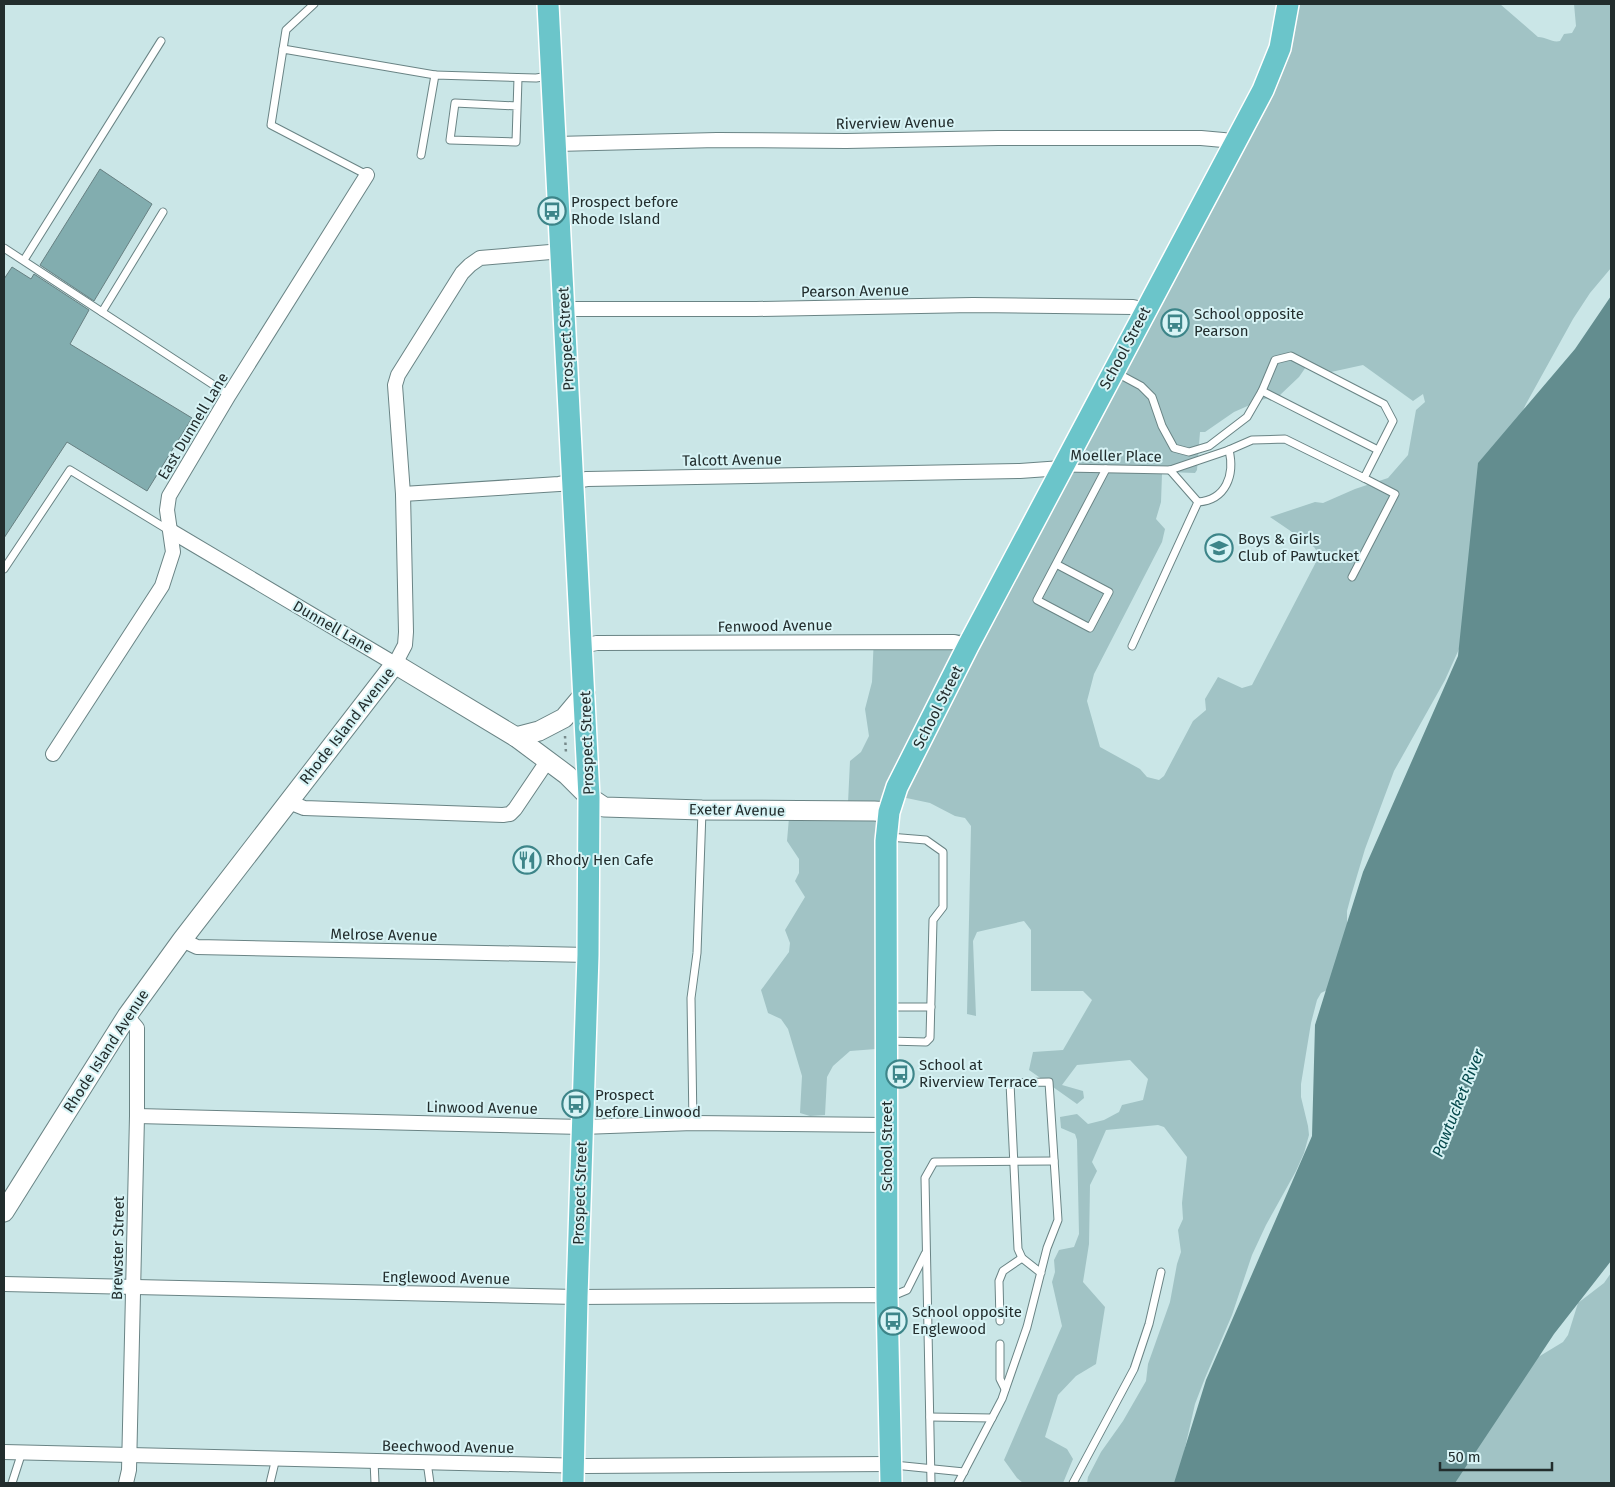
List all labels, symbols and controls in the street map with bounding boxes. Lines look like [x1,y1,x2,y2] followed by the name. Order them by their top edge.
[835,113,955,133] street label: Riverview Avenue
[571,193,678,228] place label: Prospect before Rhode Island
[537,196,567,226] bus stop icon: Prospect before Rhode Island
[801,281,909,301] street label: Pearson Avenue
[554,286,578,391] street label: Prospect Street
[1096,303,1155,392] street label: School Street
[1194,305,1304,340] place label: School opposite Pearson
[1160,308,1190,338] bus stop icon: School opposite Pearson
[154,369,232,483] street label: East Dunnell Lane
[1070,446,1162,466] street label: Moeller Place
[682,450,782,470] street label: Talcott Avenue
[1238,530,1360,565] place label: Boys & Girls Club of Pawtucket
[1204,533,1234,563] school or university icon: Boys & Girls Club of Pawtucket
[290,597,376,657] street label: Dunnell Lane
[717,616,833,636] street label: Fenwood Avenue
[909,662,967,752] street label: School Street
[296,664,398,788] street label: Rhode Island Avenue
[576,690,598,795] street label: Prospect Street
[689,800,785,820] street label: Exeter Avenue
[512,845,542,875] restaurant icon: Rhody Hen Cafe
[546,851,654,869] place label: Rhody Hen Cafe
[330,925,438,945] street label: Melrose Avenue
[59,986,153,1116] street label: Rhode Island Avenue
[1428,1045,1489,1160] water label: Pawtucket River
[919,1056,1037,1091] place label: School at Riverview Terrace
[885,1059,915,1089] bus stop icon: School at Riverview Terrace
[595,1086,701,1121] place label: Prospect before Linwood
[561,1089,591,1119] bus stop icon: Prospect before Linwood
[426,1098,538,1118] street label: Linwood Avenue
[878,1100,896,1191] street label: School Street
[569,1140,591,1245] street label: Prospect Street
[108,1195,128,1300] street label: Brewster Street
[382,1268,510,1288] street label: Englewood Avenue
[912,1303,1022,1338] place label: School opposite Englewood
[878,1306,908,1336] bus stop icon: School opposite Englewood
[382,1437,514,1457] street label: Beechwood Avenue
[1440,1440,1552,1472] scale bar
[1448,1448,1481,1466] text: 50 m

